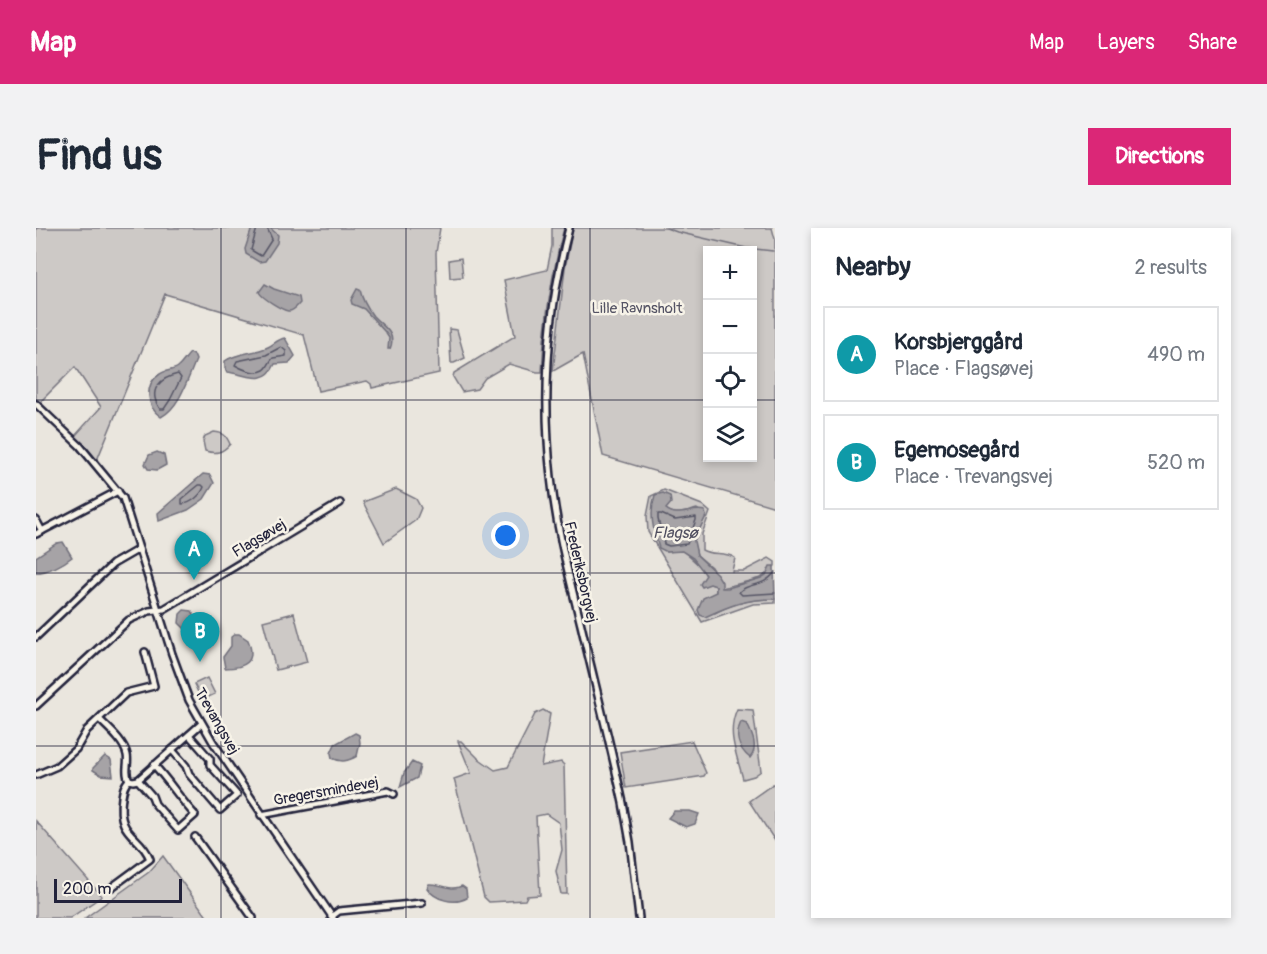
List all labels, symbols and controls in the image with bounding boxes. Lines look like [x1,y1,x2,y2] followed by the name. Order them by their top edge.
[30,25,76,60] text: Map
[1029,29,1064,56] text: Map
[1097,29,1155,56] text: Layers
[1188,29,1237,56] text: Share
[1088,128,1231,185] button: Directions
[36,130,162,182] text: Find us
[703,246,757,462] map controls
[703,246,757,300] button: +
[835,251,911,283] text: Nearby
[1135,255,1207,280] text: 2 results
[592,299,683,318] park label: Lille Ravnsholt
[703,300,757,354] button: −
[894,328,1023,356] text: Korsbjerggård
[850,342,863,367] text: A
[1147,342,1205,367] text: 490 m
[703,354,757,408] button: locate
[894,356,1034,381] text: Place · Flagsøvej
[703,408,757,462] button: layers
[894,436,1020,464] text: Egemosegård
[851,450,862,475] text: B
[1147,450,1205,475] text: 520 m
[894,464,1053,489] text: Place · Trevangsvej
[229,515,290,562] street label: Flagsøvej
[560,520,601,625] street label: Frederiksborgvej
[491,521,520,550] your location
[653,523,700,543] water label: Flagsø
[174,530,214,580] pin: A
[180,612,220,662] pin: B
[190,684,243,758] street label: Trevangsvej
[272,773,380,810] street label: Gregersmindevej
[54,876,182,904] scale bar
[63,879,111,899] text: 200 m

